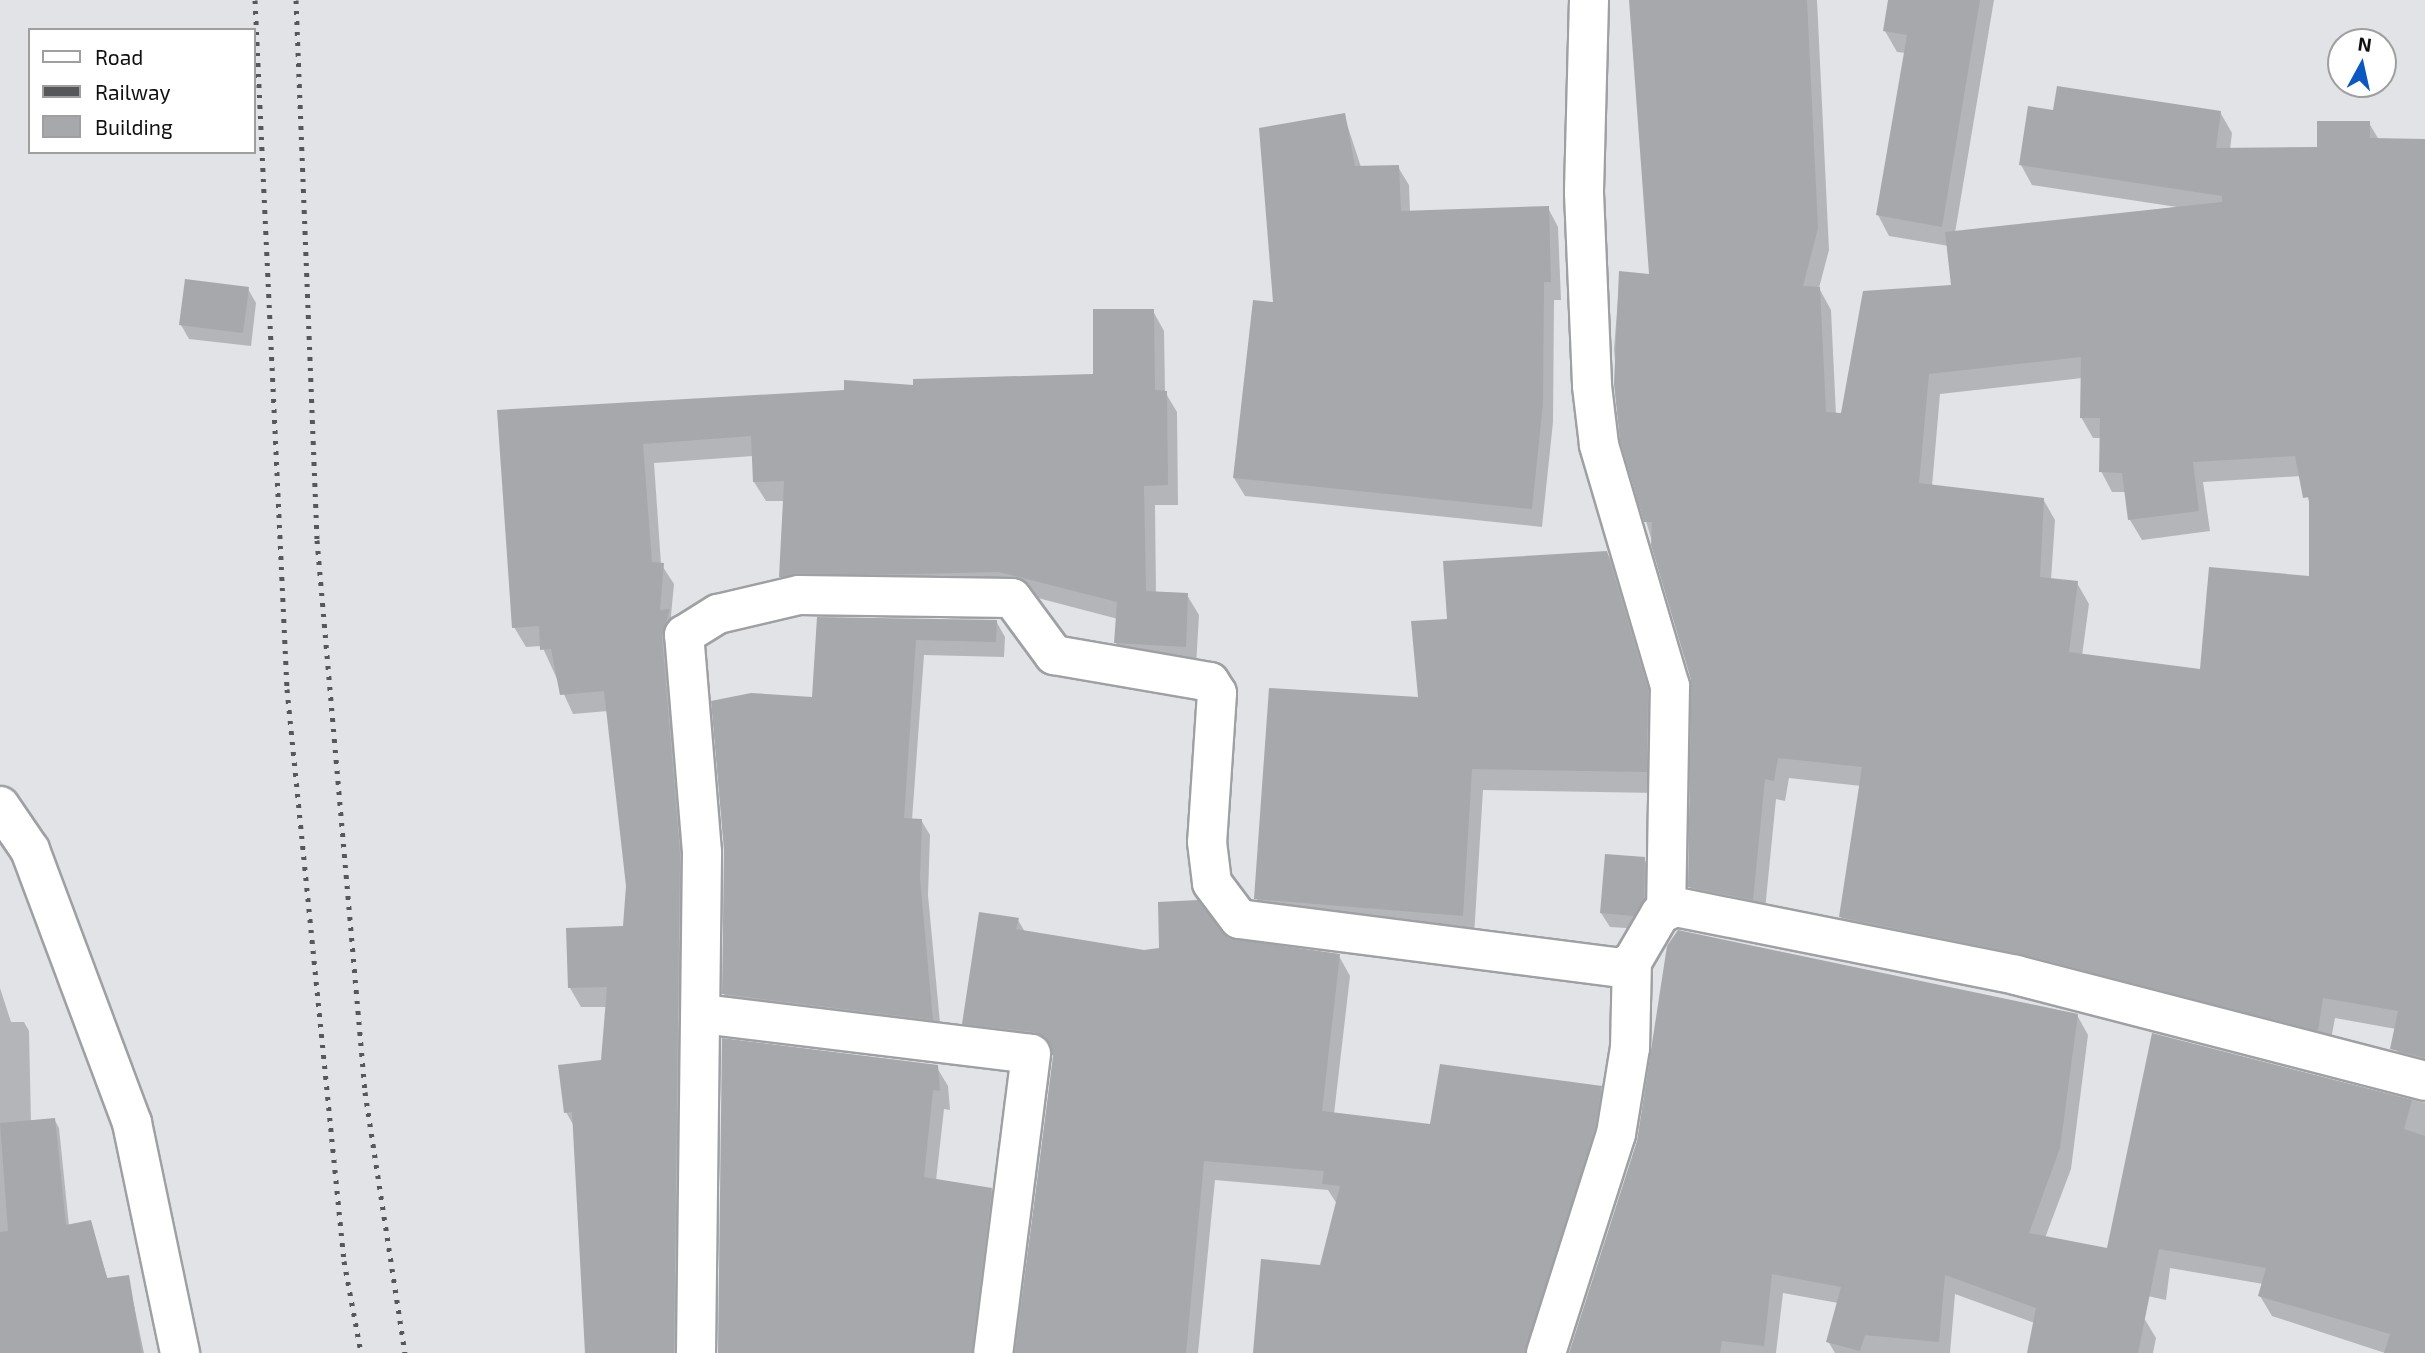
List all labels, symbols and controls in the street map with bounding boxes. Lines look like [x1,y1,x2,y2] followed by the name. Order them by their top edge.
[28,28,256,154] legend
[2327,28,2397,98] north arrow
[2356,31,2373,56] text: N
[95,44,143,69] text: Road
[95,79,171,104] text: Railway
[95,114,173,139] text: Building

